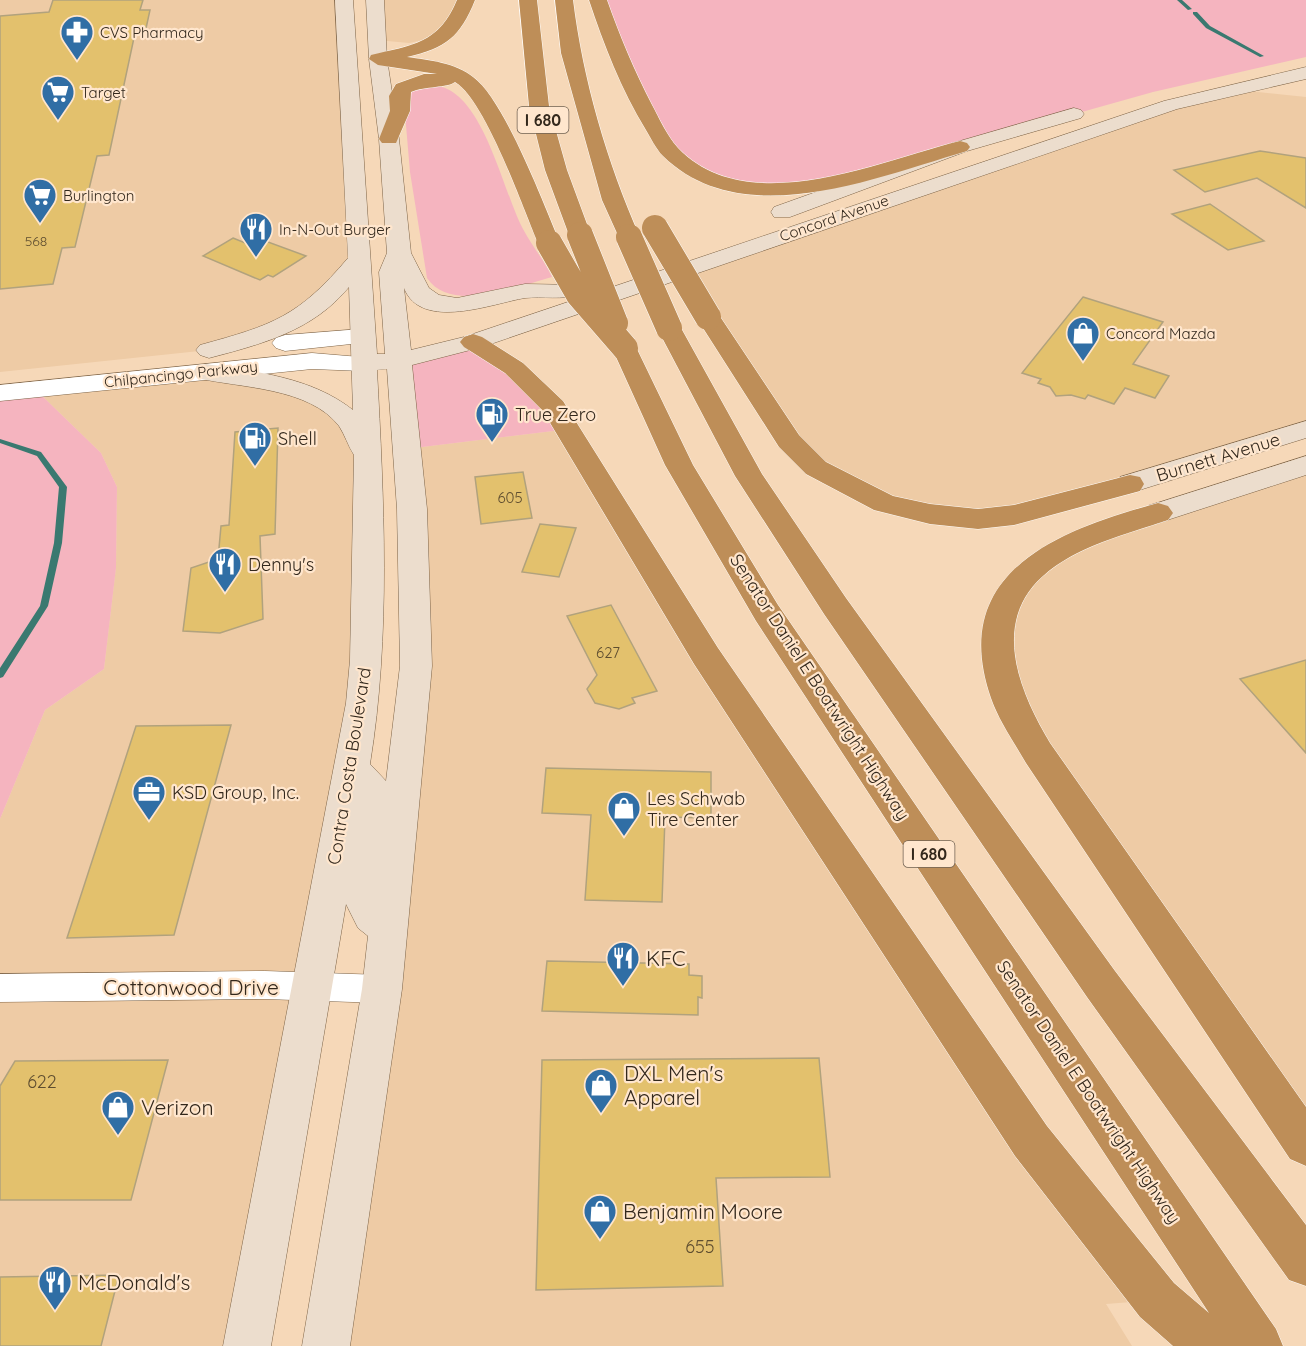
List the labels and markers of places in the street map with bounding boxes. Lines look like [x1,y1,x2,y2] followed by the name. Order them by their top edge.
[59,14,95,61] pharmacy icon: CVS Pharmacy
[100,23,204,42] place label: CVS Pharmacy
[40,74,76,121] supermarket icon: Target
[81,83,126,102] place label: Target
[22,177,58,224] supermarket icon: Burlington
[63,186,135,205] place label: Burlington
[238,211,274,258] restaurant icon: In-N-Out Burger
[279,220,391,239] place label: In-N-Out Burger
[1065,315,1101,362] shop icon: Concord Mazda
[1106,324,1216,343] place label: Concord Mazda
[474,396,510,443] fuel station icon: True Zero
[515,403,596,426] place label: True Zero
[237,420,273,467] fuel station icon: Shell
[278,427,317,450] place label: Shell
[207,546,243,593] restaurant icon: Denny's
[248,553,314,576] place label: Denny's
[131,774,167,821] office icon: KSD Group, Inc.
[172,781,299,804] place label: KSD Group, Inc.
[647,787,745,831] place label: Les Schwab Tire Center
[606,790,642,837] shop icon: Les Schwab Tire Center
[605,940,641,987] restaurant icon: KFC
[646,945,686,971] place label: KFC
[624,1060,723,1110] place label: DXL Men's Apparel
[583,1067,619,1114] shop icon: DXL Men's Apparel
[100,1089,136,1136] shop icon: Verizon
[141,1094,214,1120] place label: Verizon
[582,1193,618,1240] shop icon: Benjamin Moore
[623,1198,783,1224] place label: Benjamin Moore
[37,1264,73,1311] restaurant icon: McDonald's
[78,1269,190,1295] place label: McDonald's

